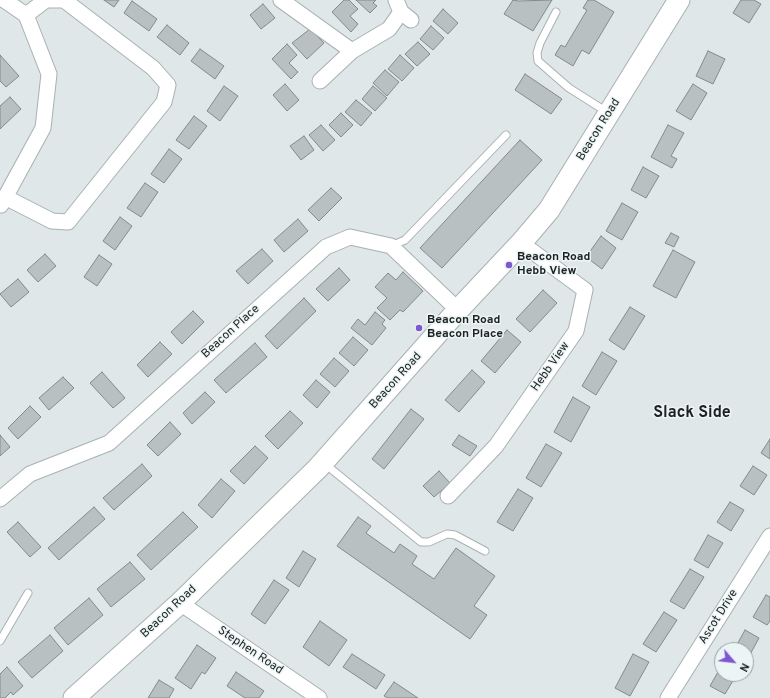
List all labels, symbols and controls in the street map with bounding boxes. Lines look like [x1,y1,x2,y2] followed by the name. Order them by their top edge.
[574,96,624,164] street label: Beacon Road
[517,251,590,279] place label: Beacon Road Hebb View
[504,260,514,270] marker: Beacon Road Hebb View
[199,302,263,362] street label: Beacon Place
[427,314,503,342] place label: Beacon Road Beacon Place
[414,323,424,333] marker: Beacon Road Beacon Place
[529,340,573,394] street label: Hebb View
[367,350,425,412] street label: Beacon Road
[653,404,731,424] district label: Slack Side
[138,583,200,641] street label: Beacon Road
[696,587,742,647] street label: Ascot Drive
[215,624,285,678] street label: Stephen Road
[714,642,754,682] north arrow
[736,660,752,674] text: N

